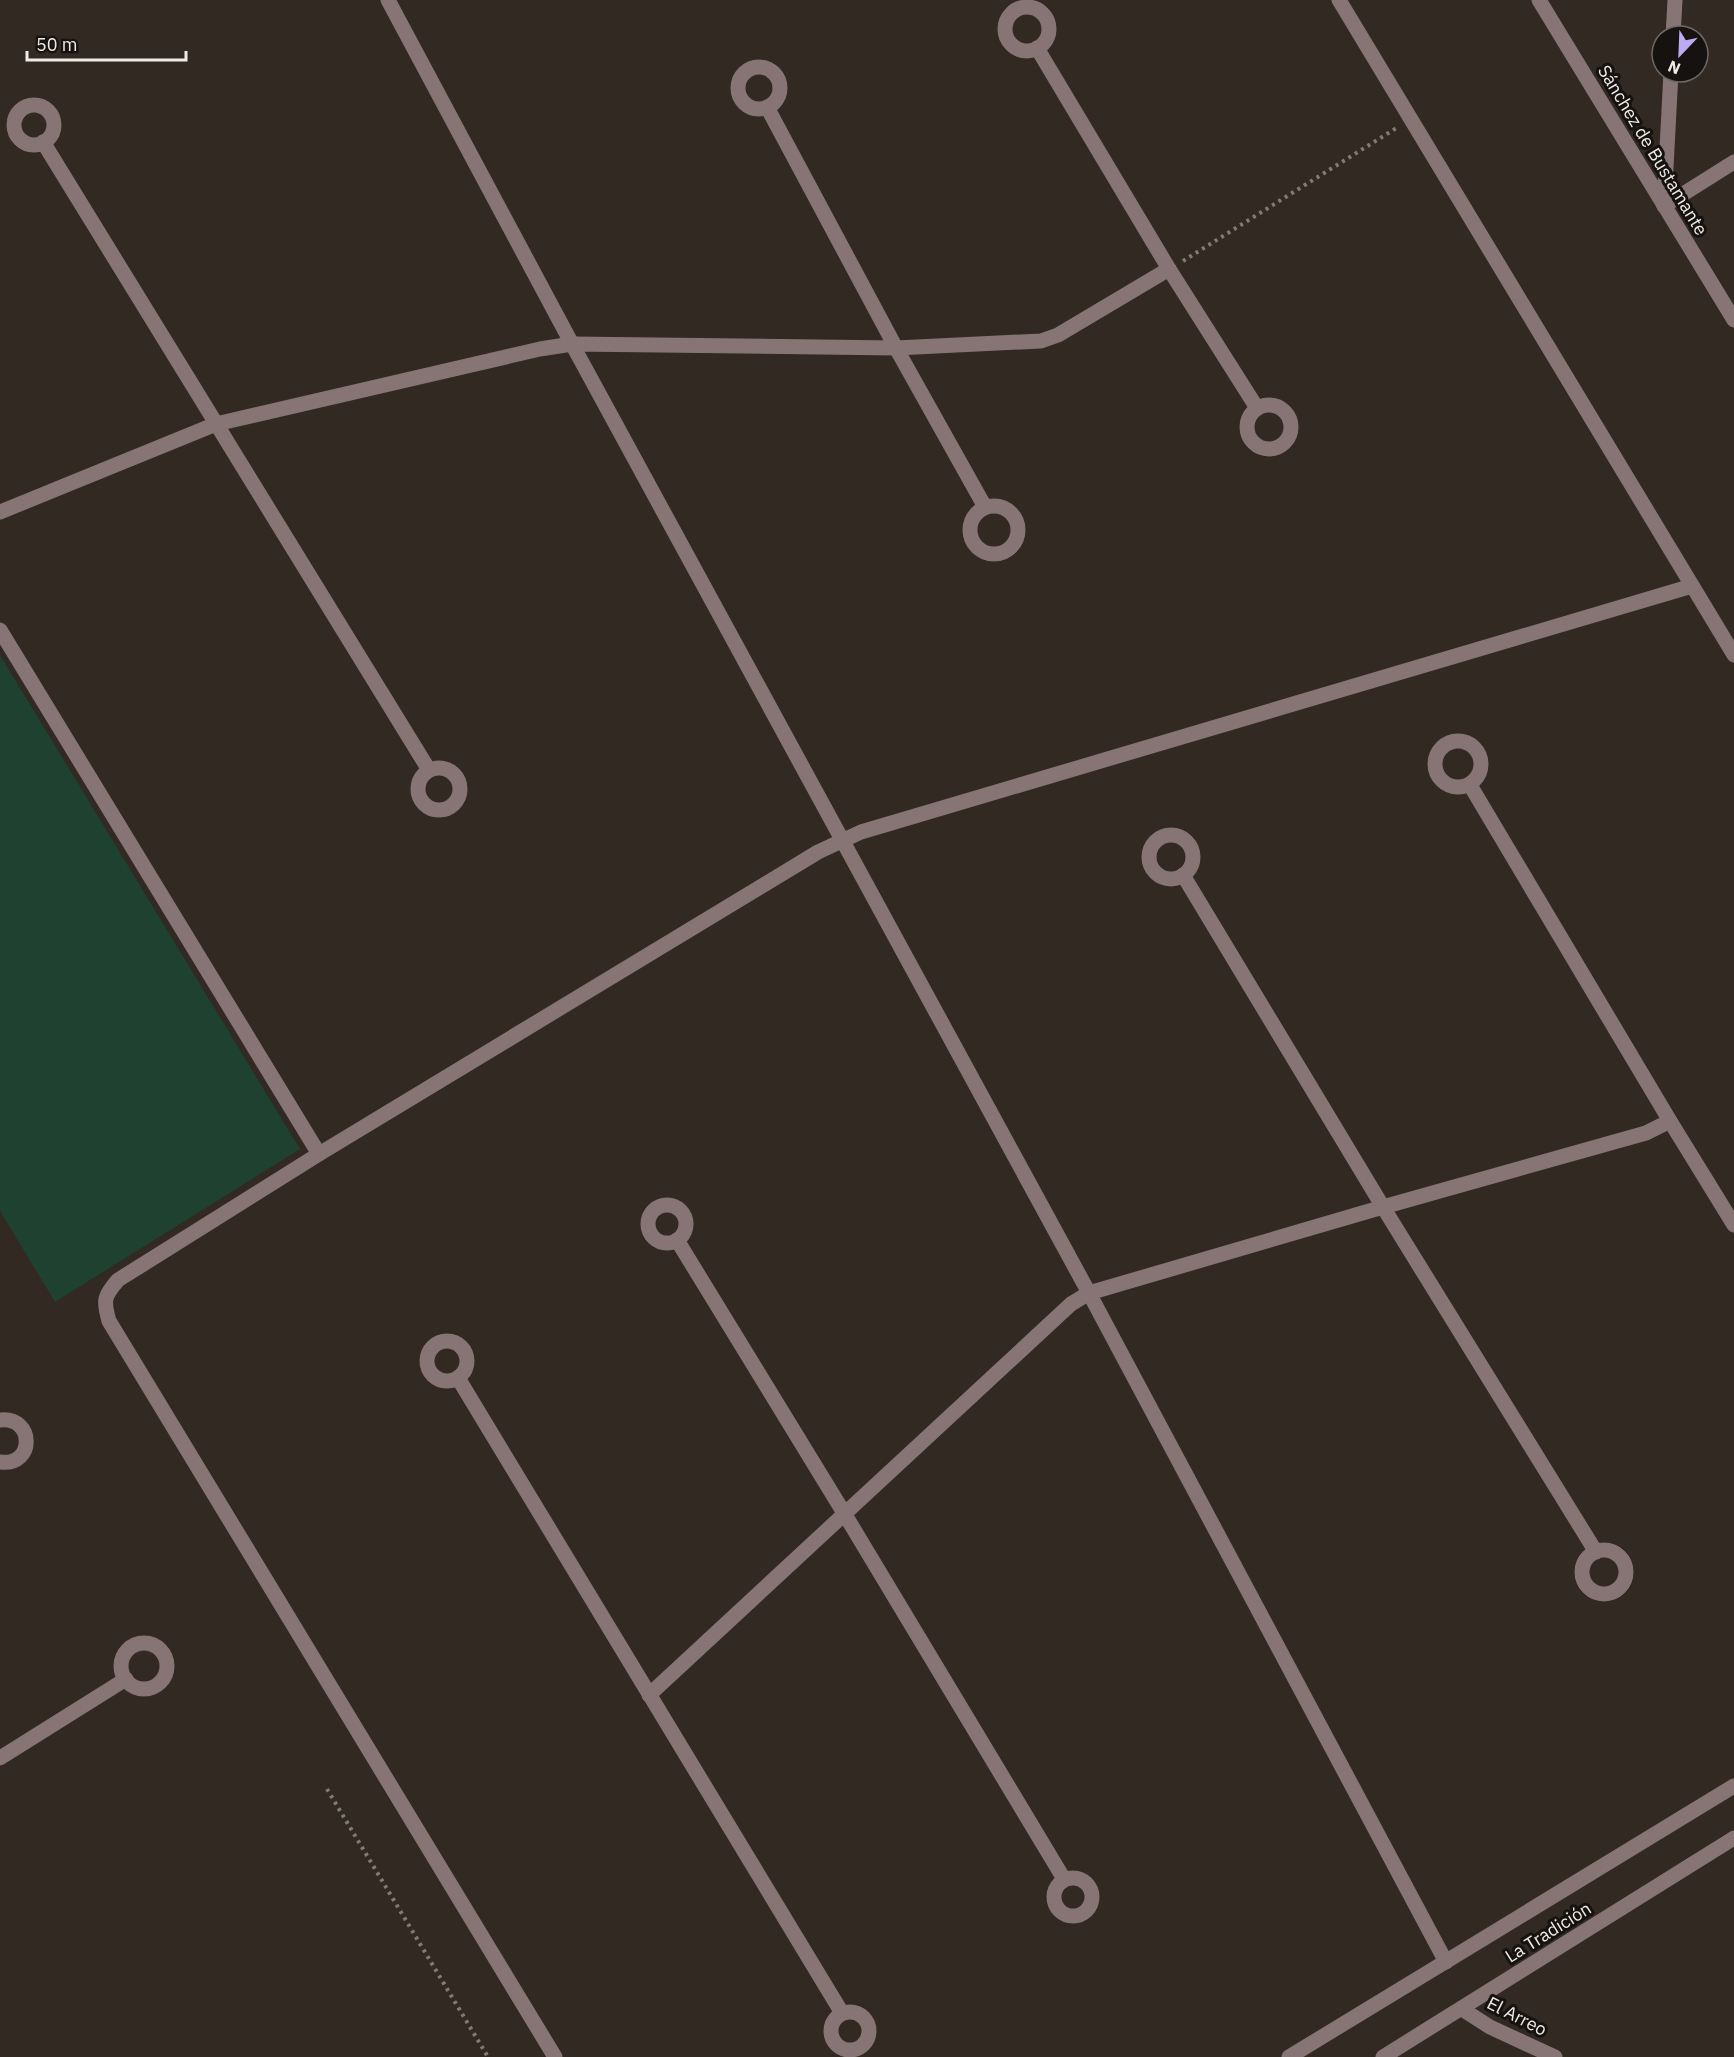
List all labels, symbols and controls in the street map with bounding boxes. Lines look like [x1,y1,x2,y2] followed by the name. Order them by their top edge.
[27,24,186,62] scale bar
[1650,24,1710,84] north arrow
[36,33,78,56] text: 50 m
[1665,56,1683,79] text: N
[1593,61,1713,239] street label: Sánchez de Bustamante
[1501,1896,1595,1968] street label: La Tradición
[1483,1991,1551,2041] street label: El Arreo

